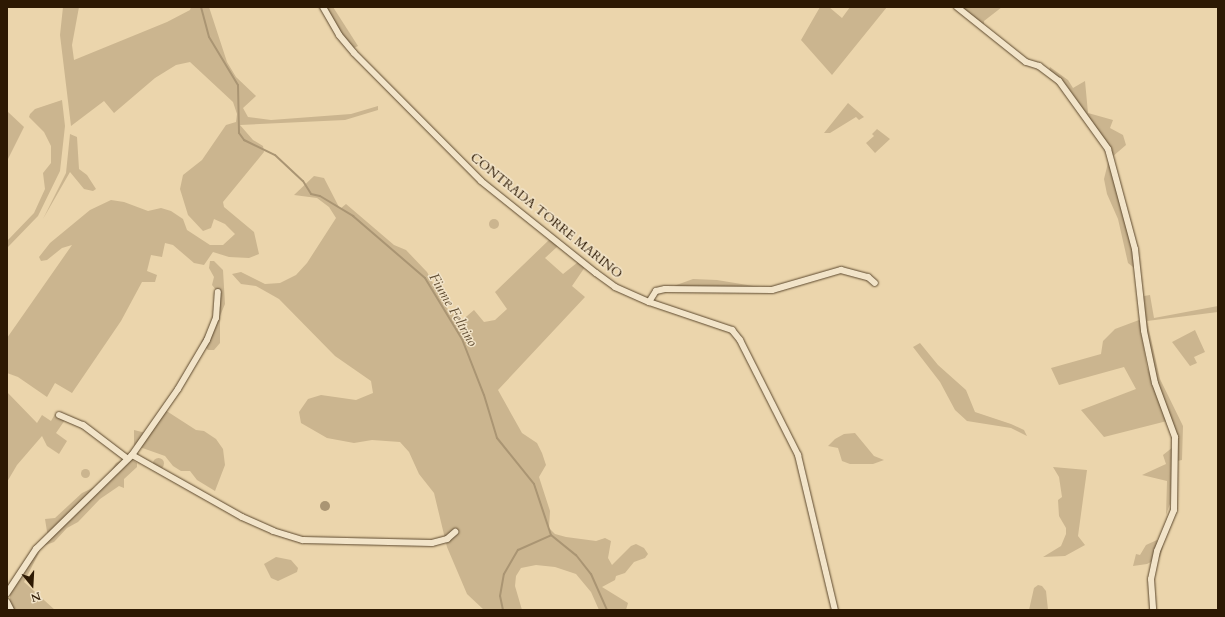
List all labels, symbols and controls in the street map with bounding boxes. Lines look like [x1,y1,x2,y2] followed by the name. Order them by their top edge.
[467,150,625,282] street label: CONTRADA TORRE MARINO
[425,270,481,350] water label: Fiume Feltrino
[12,565,52,605] north arrow
[29,588,43,605] text: N

